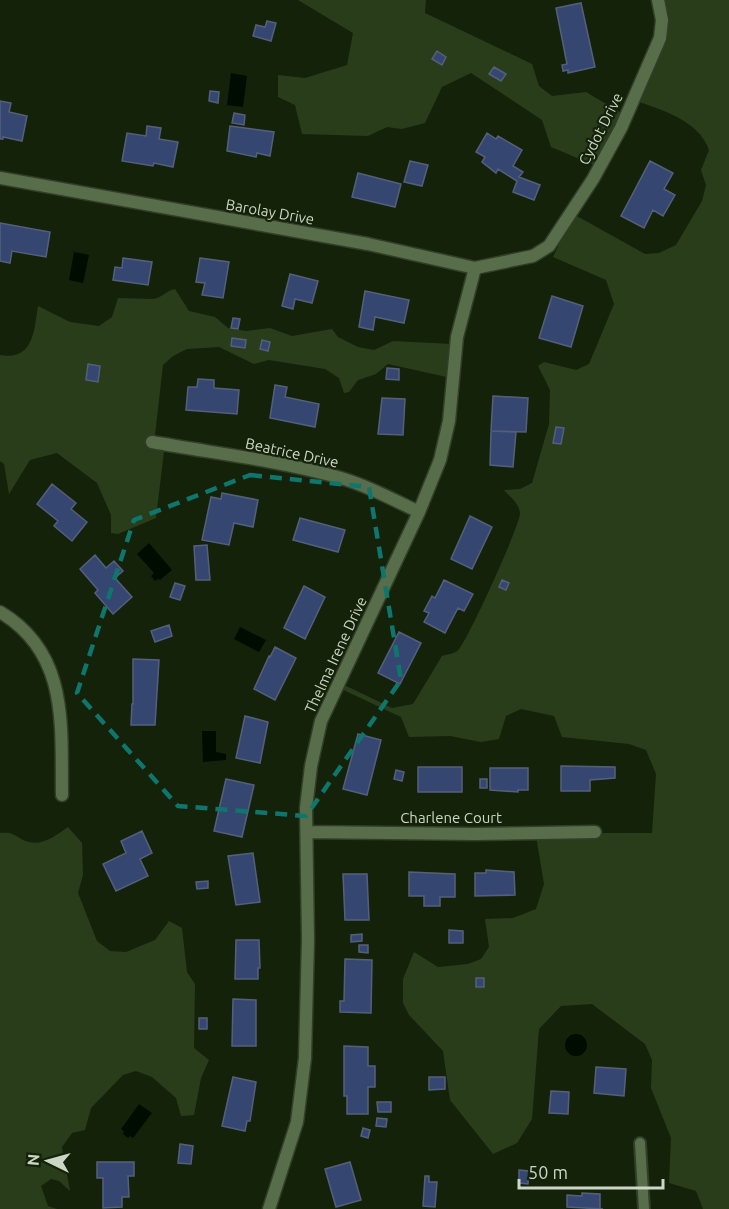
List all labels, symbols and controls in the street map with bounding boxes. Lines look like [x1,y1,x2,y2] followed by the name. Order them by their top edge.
[575,90,626,168] street label: Cydot Drive
[225,195,316,228] street label: Barolay Drive
[244,434,340,471] street label: Beatrice Drive
[301,594,370,716] street label: Thelma Irene Drive
[400,809,502,826] street label: Charlene Court
[18,1131,78,1191] north arrow
[519,1152,663,1190] scale bar
[24,1153,43,1166] text: N
[528,1162,568,1182] text: 50 m

